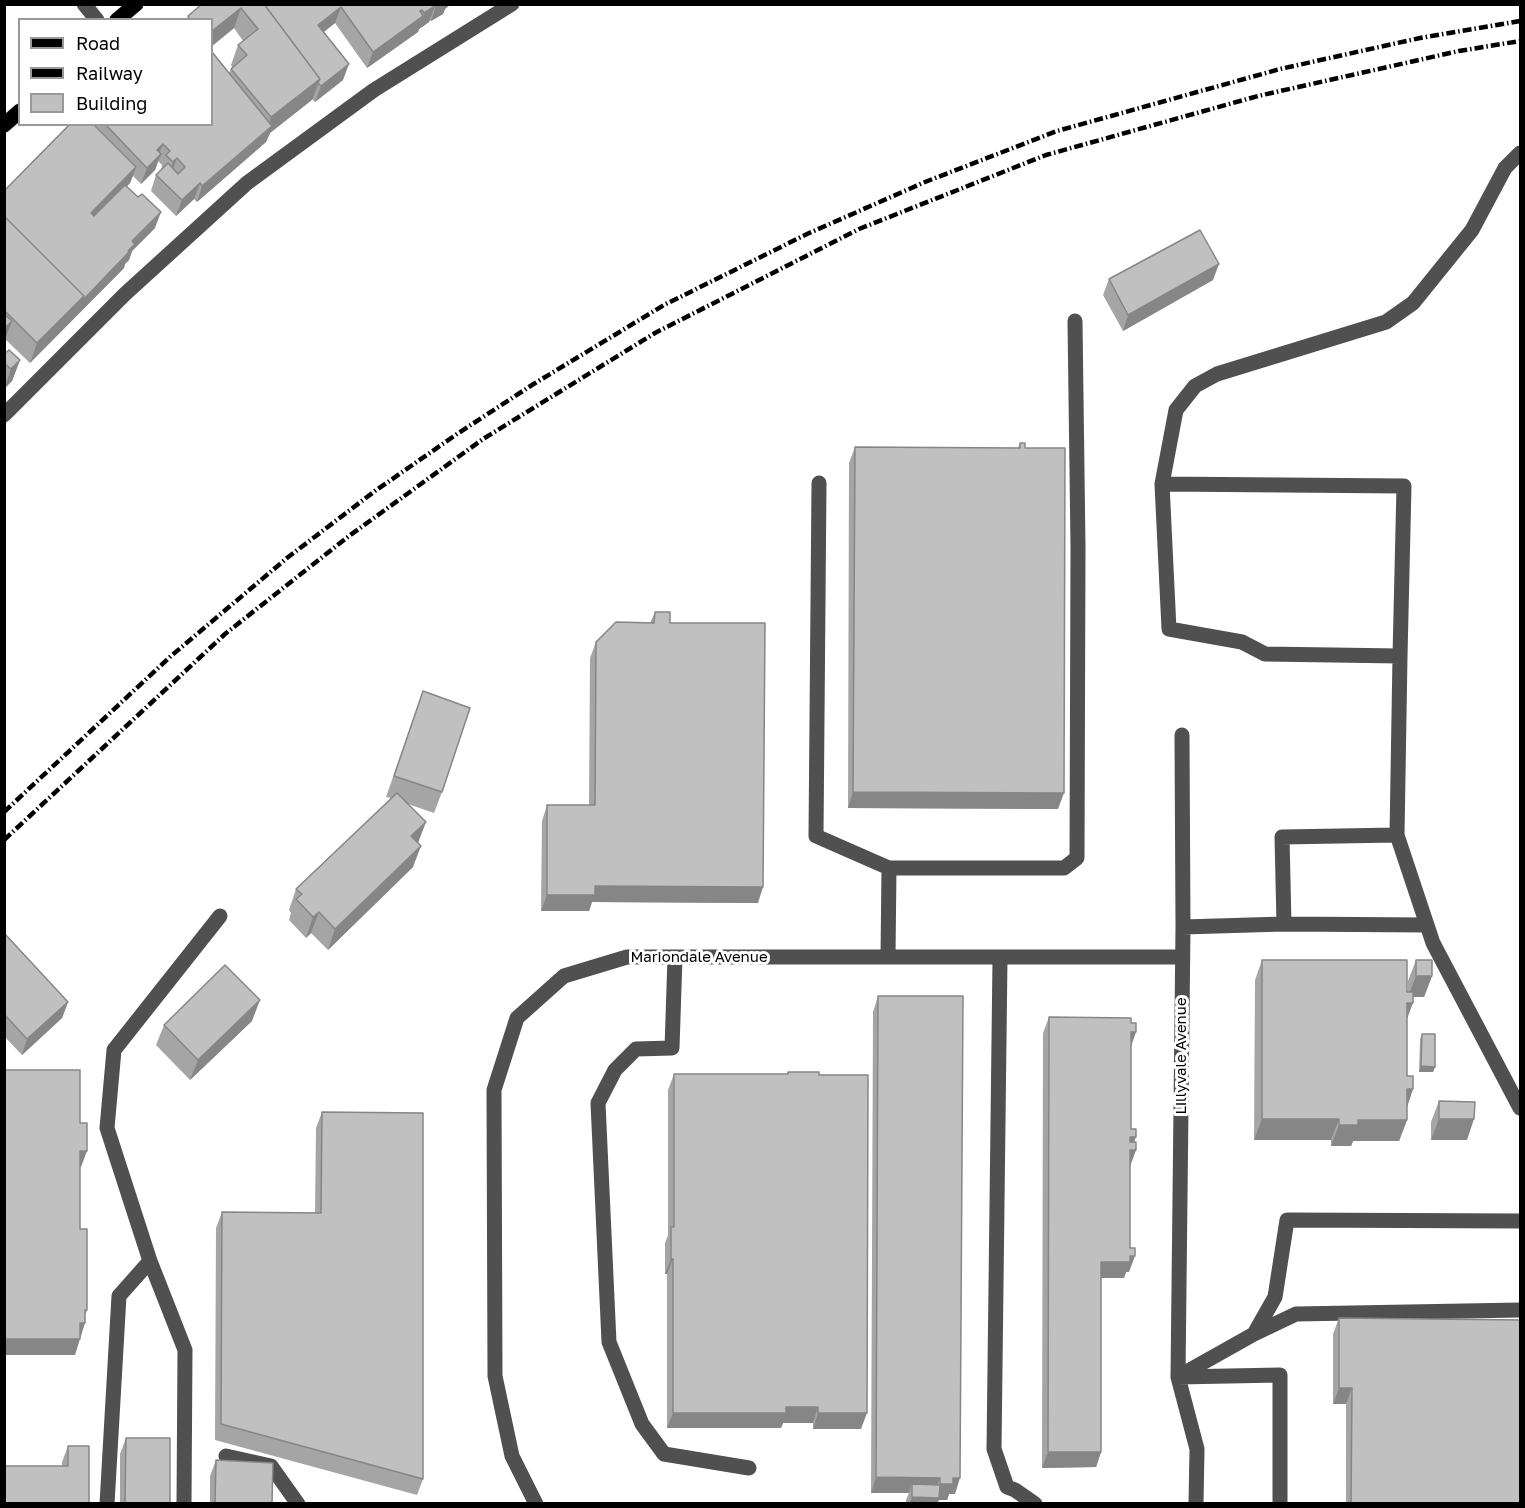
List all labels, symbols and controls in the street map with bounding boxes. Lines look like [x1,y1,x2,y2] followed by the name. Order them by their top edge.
[18,18,213,126] legend
[76,32,120,54] text: Road
[76,62,143,84] text: Railway
[76,92,147,114] text: Building
[630,948,768,966] street label: Mariondale Avenue
[1172,997,1190,1115] street label: Lillyvale Avenue

